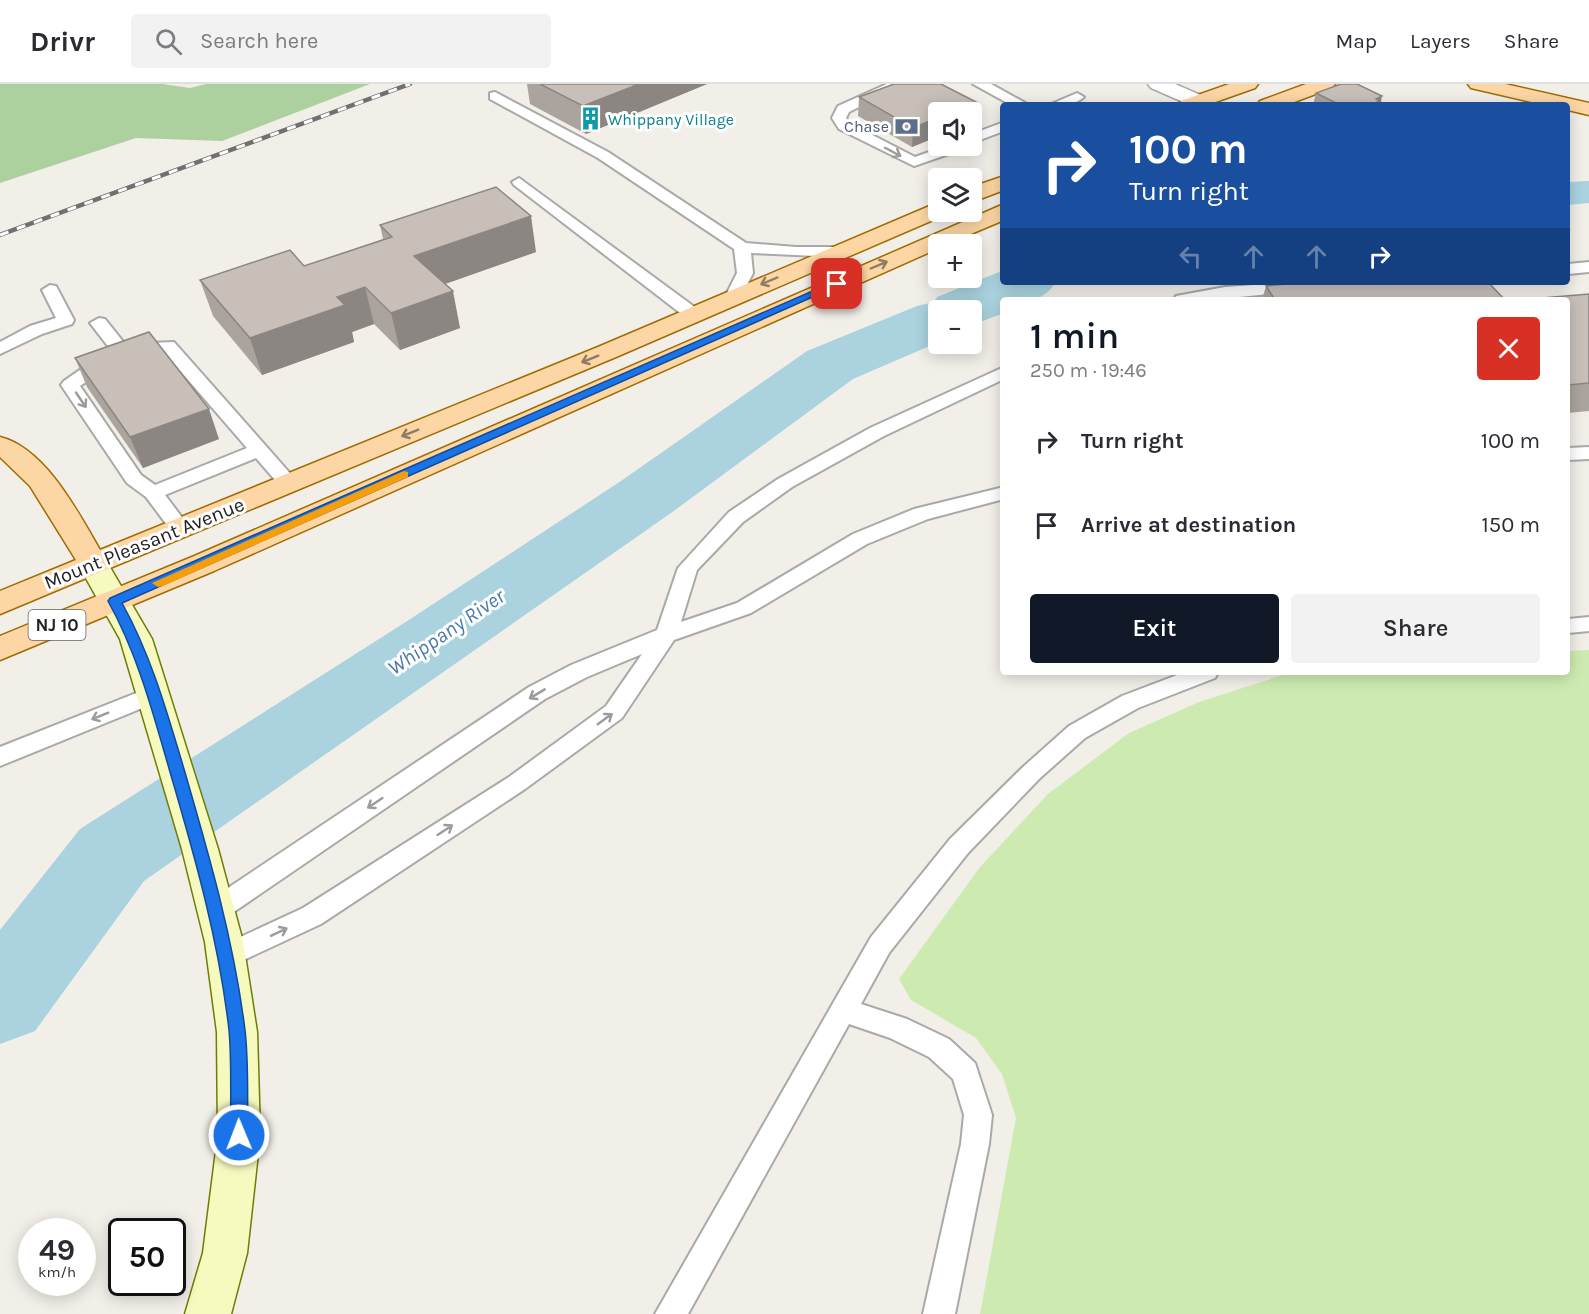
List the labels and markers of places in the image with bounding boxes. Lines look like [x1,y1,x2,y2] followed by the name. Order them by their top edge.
[577,106,603,132] building icon: Whippany Village
[608,110,734,129] place label: Whippany Village
[894,113,920,139] bank icon: Chase
[844,117,889,136] place label: Chase
[811,258,862,309] pin

